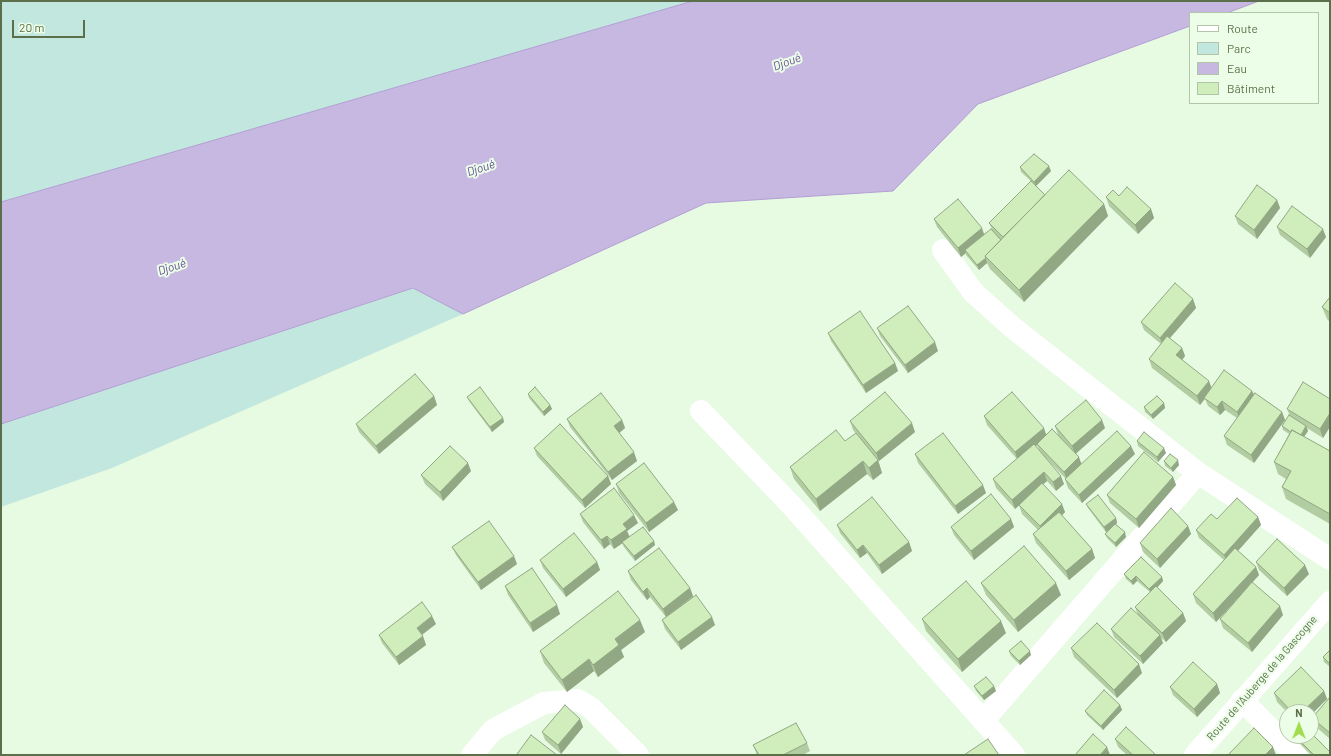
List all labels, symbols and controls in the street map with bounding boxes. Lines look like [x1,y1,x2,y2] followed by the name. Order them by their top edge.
[14,12,87,38] scale bar
[1189,12,1319,104] legend
[19,20,45,34] text: 20 m
[1227,21,1258,35] text: Route
[1227,41,1251,55] text: Parc
[771,50,803,74] water label: Djoué
[1227,61,1247,75] text: Eau
[1227,81,1275,95] text: Bâtiment
[465,157,497,179] water label: Djoué
[156,256,188,278] water label: Djoué
[1204,613,1320,743] street label: Route de l'Auberge de la Gascogne
[1279,704,1319,744] north arrow
[1295,706,1303,719] text: N

